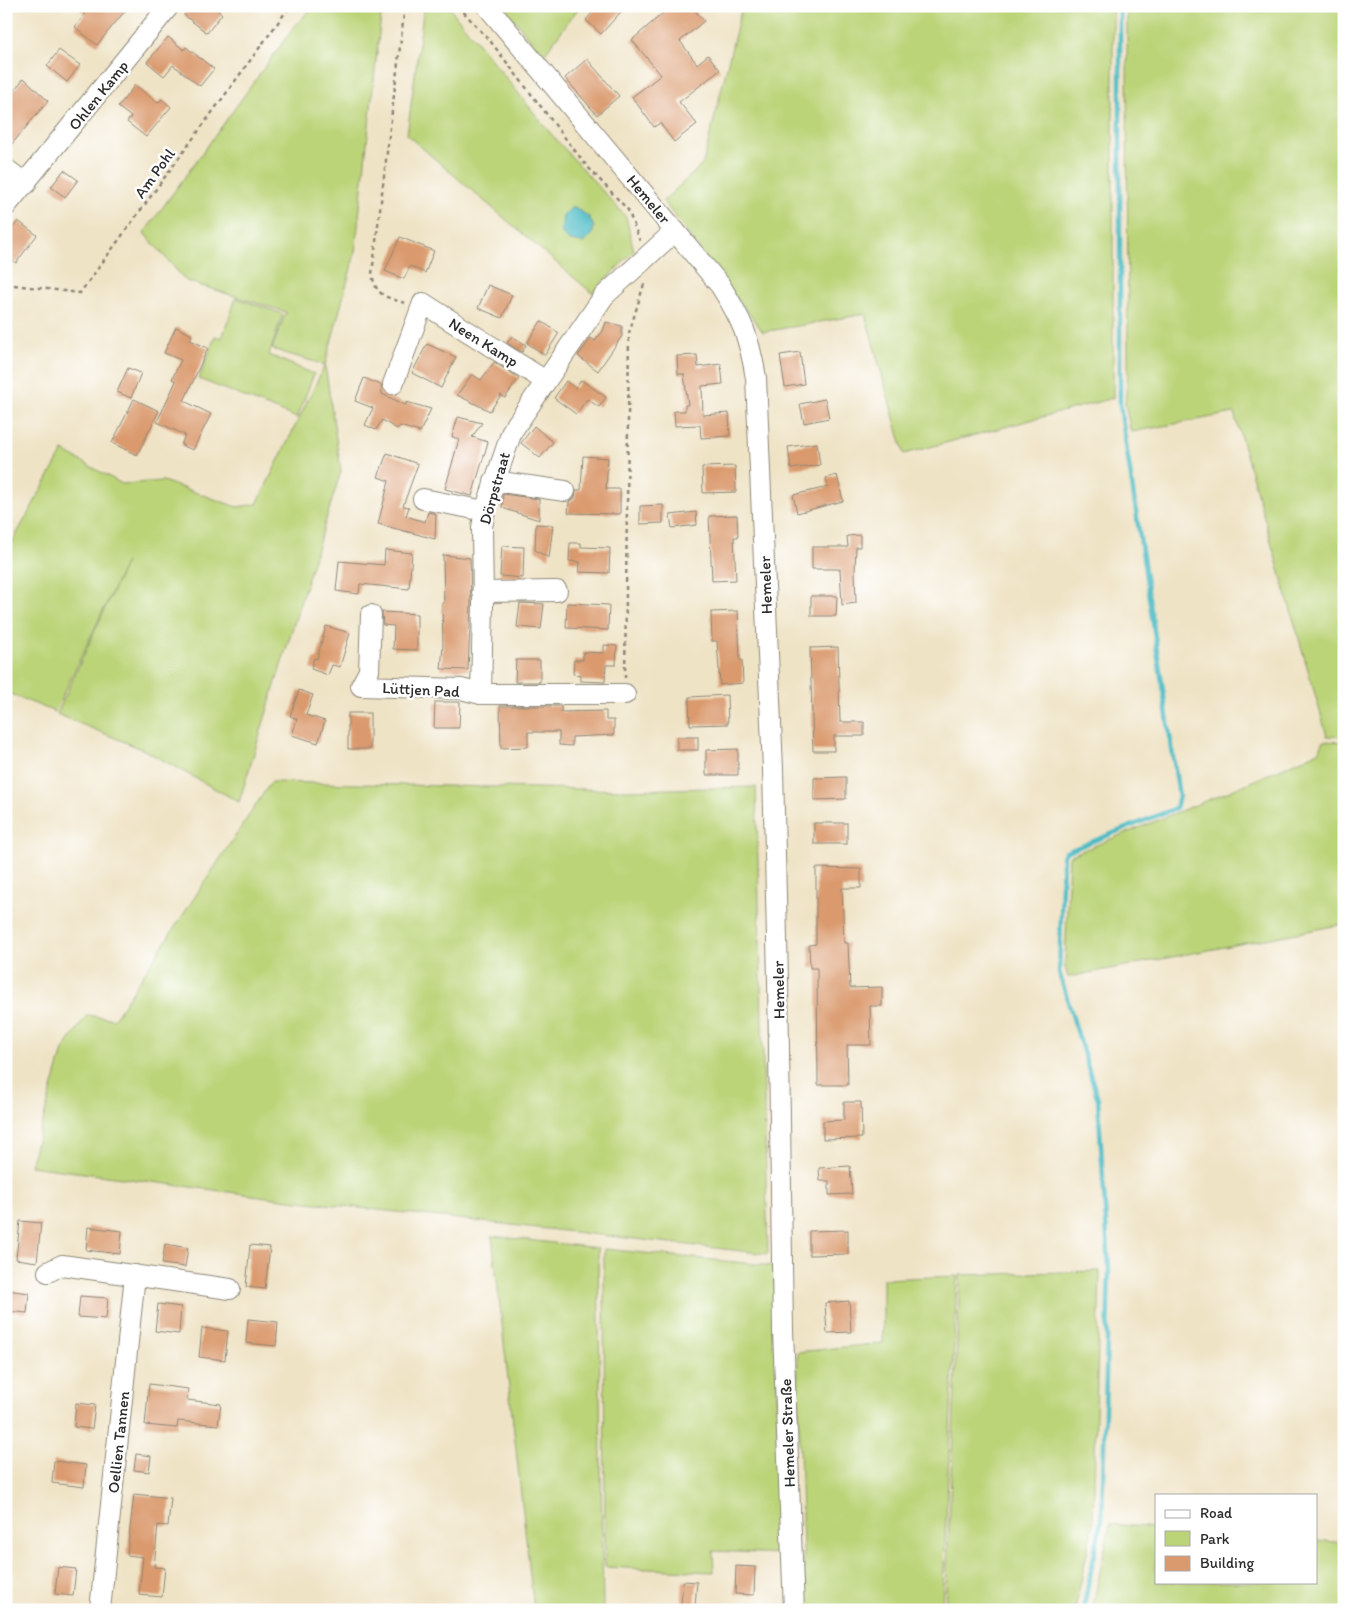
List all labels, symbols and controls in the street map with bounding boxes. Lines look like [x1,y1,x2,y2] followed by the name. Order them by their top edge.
[64,56,132,134] street label: Ohlen Kamp
[130,144,179,202] street label: Am Pohl
[623,171,675,228] street label: Hemeler
[445,314,522,371] street label: Neen Kamp
[475,450,514,527] street label: Dörpstraat
[755,555,776,614] street label: Hemeler
[382,678,461,701] street label: Lüttjen Pad
[768,960,789,1019] street label: Hemeler
[776,1378,799,1488] street label: Hemeler Straße
[104,1390,133,1494] street label: Oellien Tannen
[1155,1494,1318,1584] legend
[1200,1504,1233,1522] text: Road
[1200,1530,1230,1548] text: Park
[1200,1554,1254,1572] text: Building

